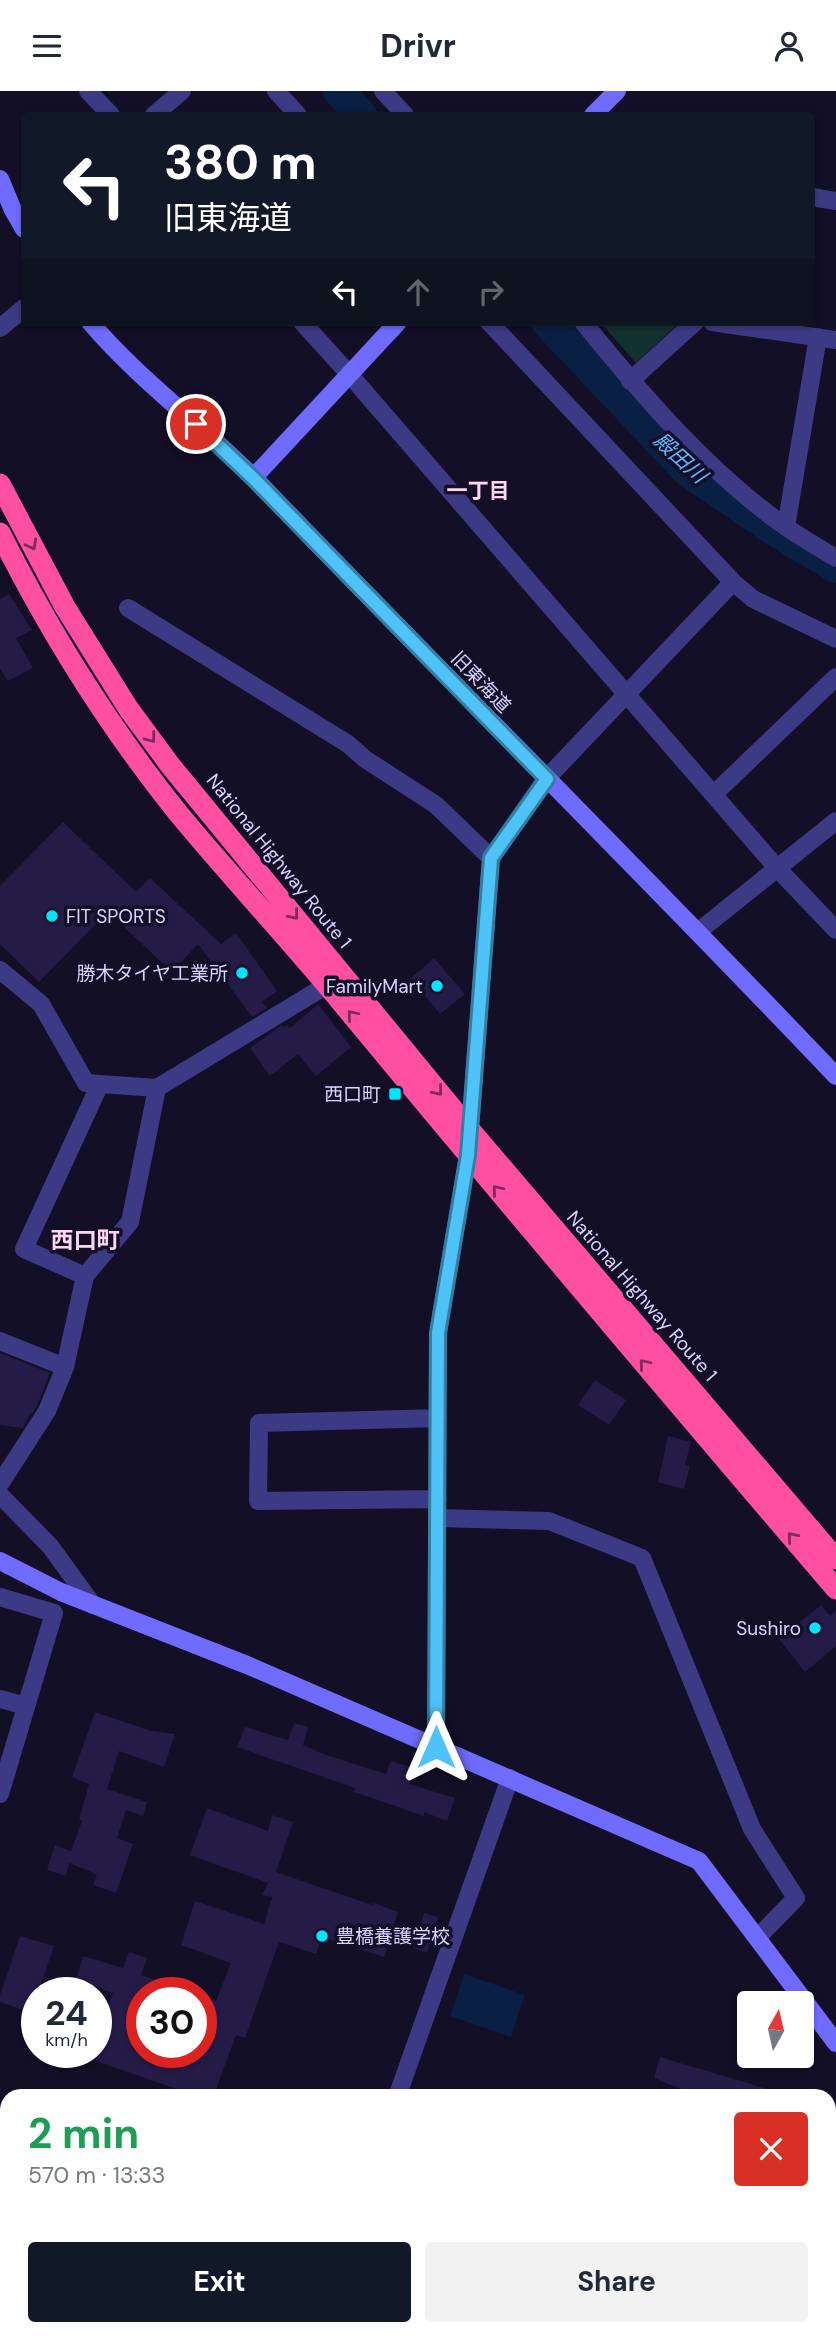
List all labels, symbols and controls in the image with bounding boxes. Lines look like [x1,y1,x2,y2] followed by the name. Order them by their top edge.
[380,25,456,67] text: Drivr
[28,27,66,65] icon: menu
[770,27,808,65] icon: person
[164,130,317,194] text: 380 m
[49,140,140,231] icon: left
[164,197,292,239] text: 旧東海道
[326,273,364,311] icon: left
[399,273,437,311] icon: ahead
[472,273,510,311] icon: right
[166,394,226,454] pin
[177,405,215,443] icon: arrive
[647,427,714,491] water label: 殿田川
[447,477,510,505] district label: 一丁目
[23,538,37,550] one-way arrow
[446,646,516,718] street label: 旧東海道
[142,730,155,743] one-way arrow
[201,769,357,953] street label: National Highway Route 1
[66,904,166,929] place label: FIT SPORTS
[286,907,298,920] one-way arrow
[44,908,60,924] marker: FIT SPORTS
[77,961,228,986] place label: 勝木タイヤ工業所
[234,965,250,981] marker: 勝木タイヤ工業所
[326,974,423,999] place label: FamilyMart
[429,978,445,994] marker: FamilyMart
[348,1010,360,1023] one-way arrow
[324,1082,381,1107] place label: 西口町
[430,1083,442,1096] one-way arrow
[387,1086,403,1102] marker: 西口町
[493,1185,506,1198] one-way arrow
[561,1206,723,1386] street label: National Highway Route 1
[51,1225,120,1255] district label: 西口町
[640,1359,653,1371] one-way arrow
[788,1532,800,1545] one-way arrow
[736,1616,801,1641] place label: Sushiro
[807,1620,823,1636] marker: Sushiro
[399,1710,473,1784] position arrow
[336,1924,450,1949] place label: 豊橋養護学校
[314,1928,330,1944] marker: 豊橋養護学校
[126,1977,217,2068] speed limit sign: 30
[45,1990,88,2036] text: 24
[737,1991,814,2069] north arrow
[737,1991,814,2068] map controls
[45,2028,88,2052] text: km/h
[28,2106,139,2161] text: 2 min
[734,2112,808,2186] button: close
[28,2160,165,2190] text: 570 m · 13:33
[28,2242,411,2322] button: Exit
[425,2242,808,2322] button: Share

